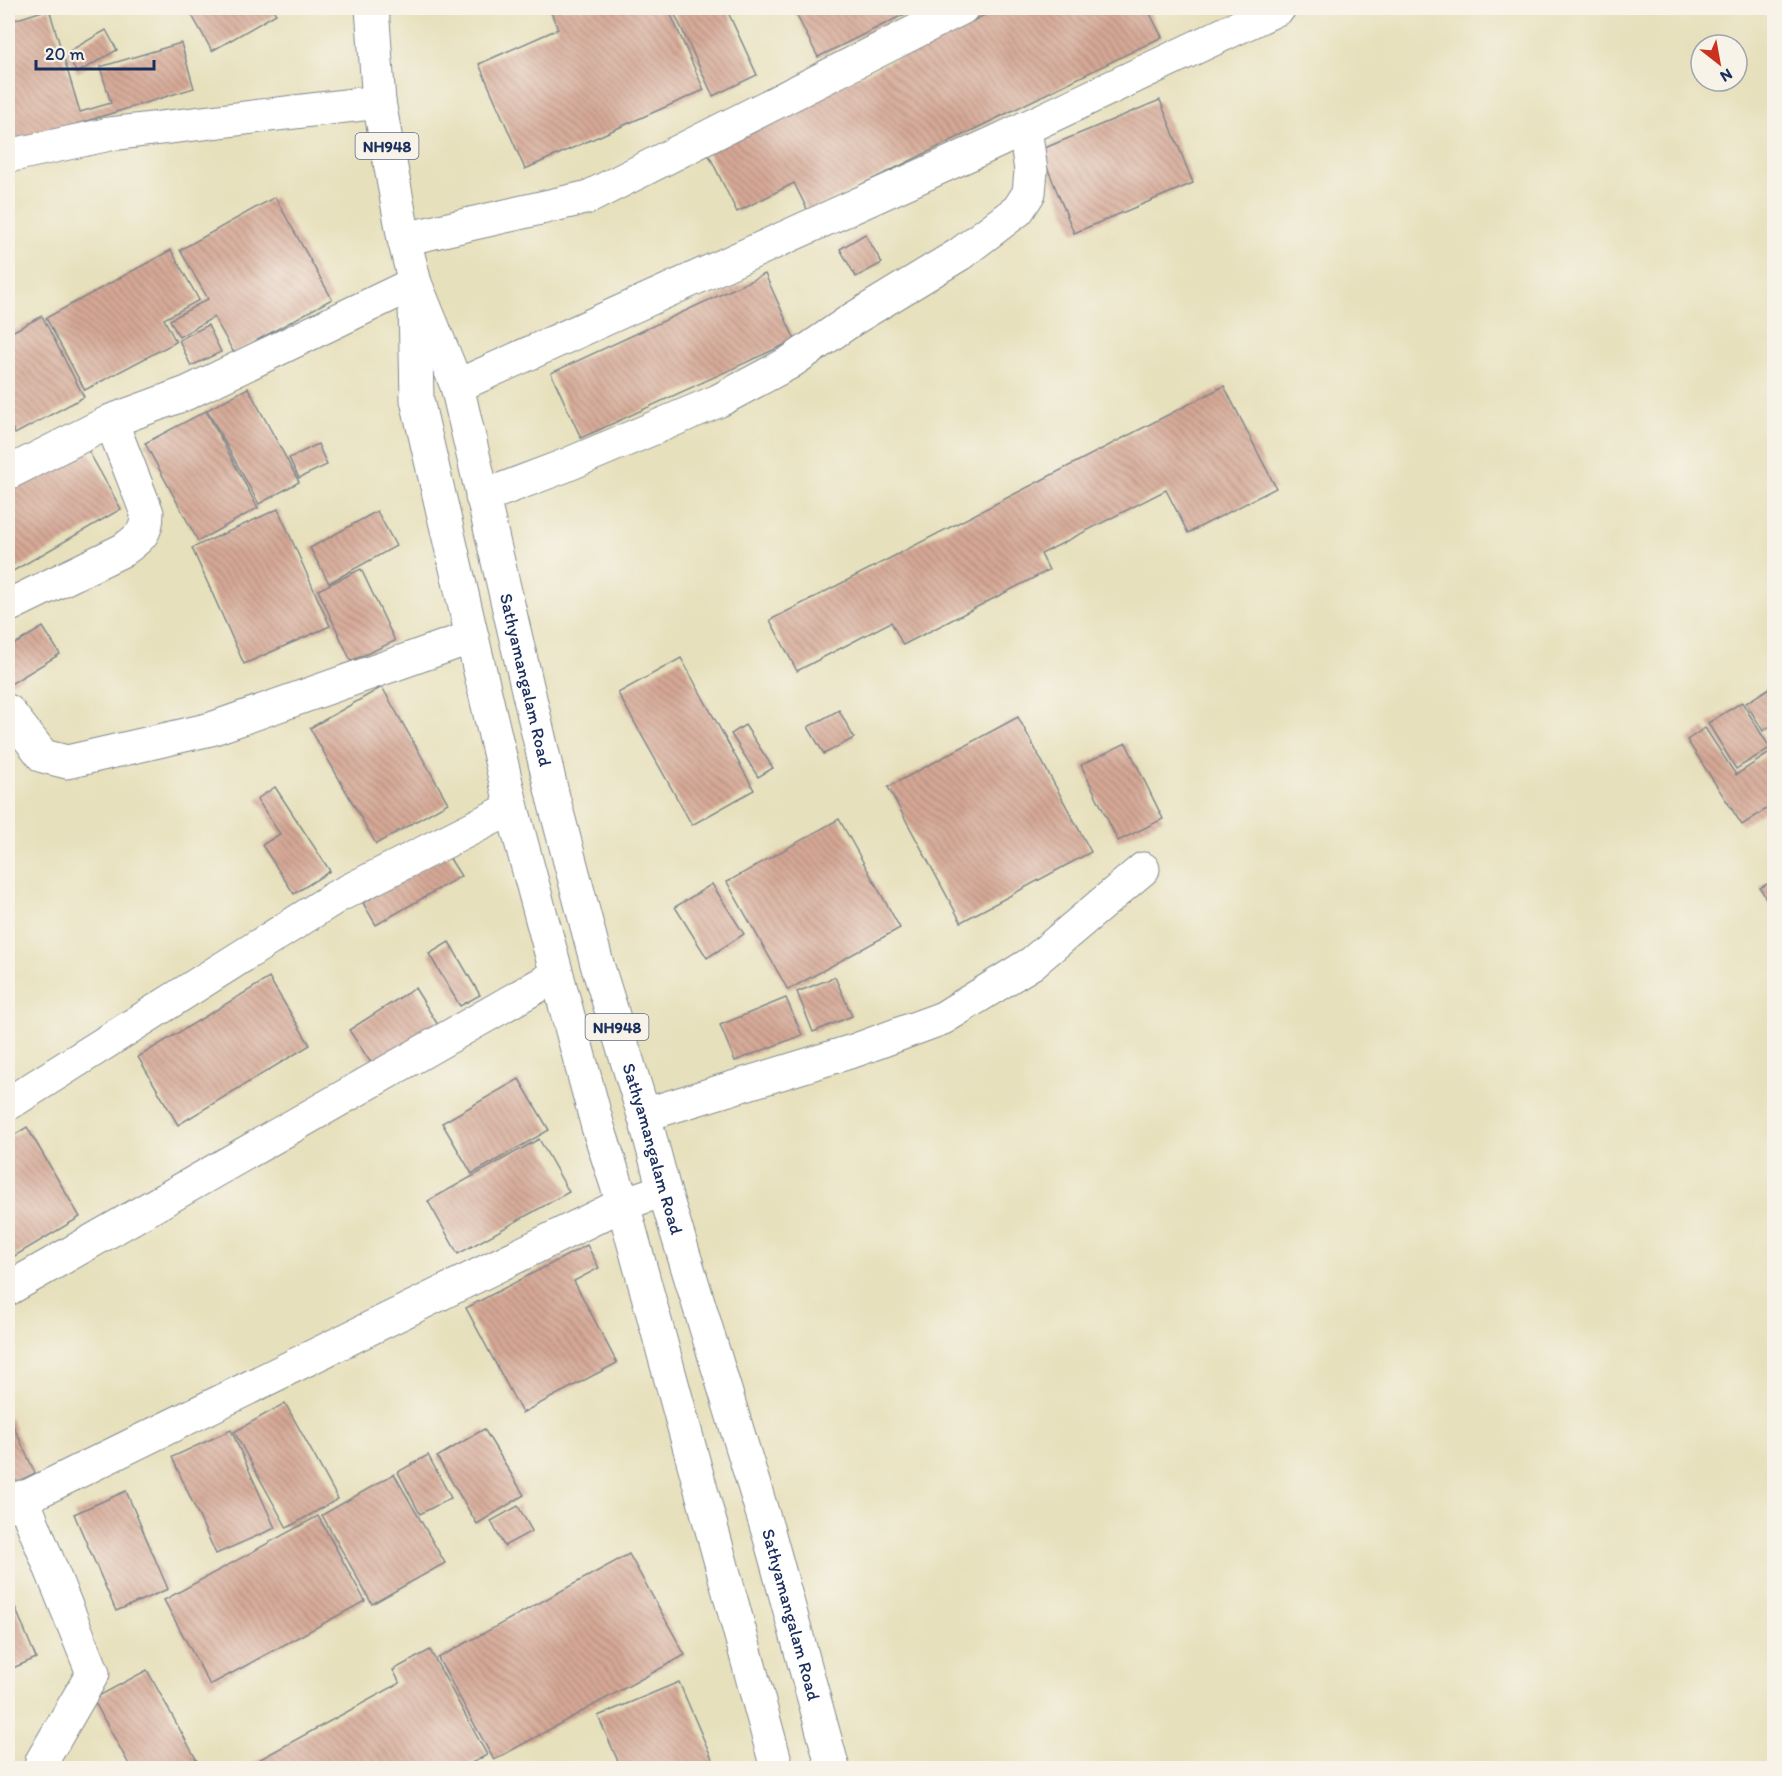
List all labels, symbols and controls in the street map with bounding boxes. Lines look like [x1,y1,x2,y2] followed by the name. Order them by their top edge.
[36,33,154,71] scale bar
[1689,33,1749,93] north arrow
[45,43,85,65] text: 20 m
[1717,65,1736,86] text: N
[356,133,418,159] road number: NH948
[495,591,557,769] street label: Sathyamangalam Road
[586,1014,648,1040] road number: NH948
[618,1061,688,1237] street label: Sathyamangalam Road
[757,1526,825,1703] street label: Sathyamangalam Road

